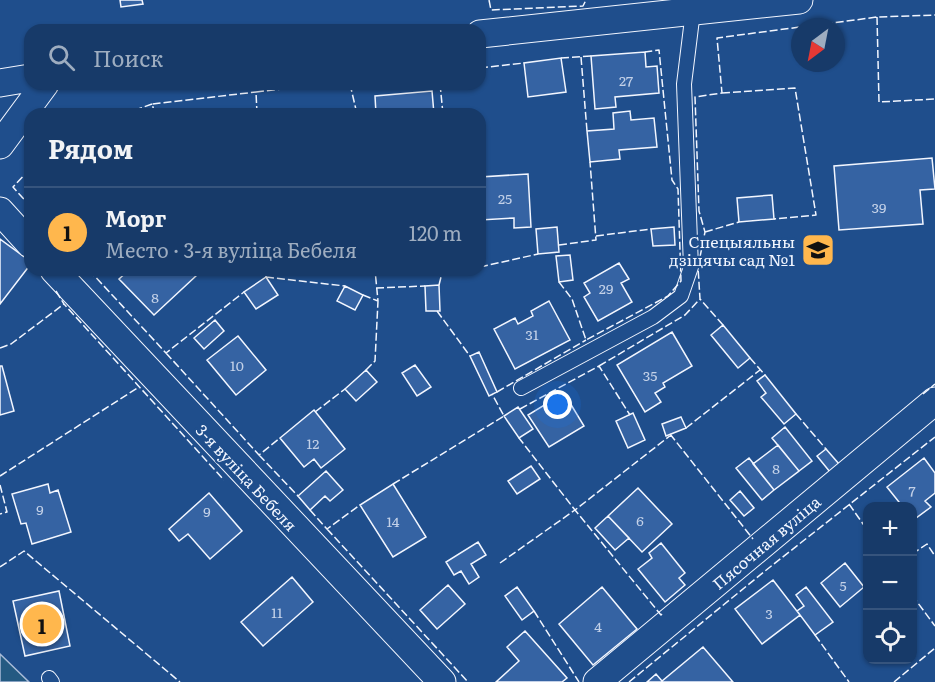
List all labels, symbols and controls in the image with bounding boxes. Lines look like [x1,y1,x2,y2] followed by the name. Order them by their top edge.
[791,18,845,72] north arrow
[24,24,486,90] search box
[45,41,78,74] icon: search
[93,41,163,74] text: Поиск
[619,70,633,90] house number: 27
[48,128,133,167] text: Рядом
[498,188,512,208] house number: 25
[872,197,886,217] house number: 39
[105,201,166,234] text: Морг
[63,217,72,247] text: 1
[409,217,462,247] text: 120 m
[669,229,795,271] place label: Спецыяльны дзіцячы сад №1
[800,232,836,268] school or university icon: Спецыяльны дзіцячы сад №1
[105,234,357,264] text: Место · 3-я вуліца Бебеля
[599,278,613,298] house number: 29
[151,287,159,307] house number: 8
[525,324,539,344] house number: 31
[230,355,244,375] house number: 10
[643,365,657,385] house number: 35
[543,390,572,419] your location
[191,418,303,536] street label: 3-я вуліца Бебеля
[307,433,319,453] house number: 12
[772,458,780,478] house number: 8
[908,480,916,500] house number: 7
[707,489,826,595] street label: Пясочная вуліца
[36,499,44,519] house number: 9
[203,501,211,521] house number: 9
[863,502,917,664] map controls
[863,502,917,556] button: +
[636,510,644,530] house number: 6
[387,511,400,531] house number: 14
[863,556,917,610] button: −
[839,575,847,595] house number: 5
[22,602,62,646] pin: 1
[271,602,283,622] house number: 11
[765,603,773,623] house number: 3
[863,610,917,664] button: locate
[594,616,602,636] house number: 4

